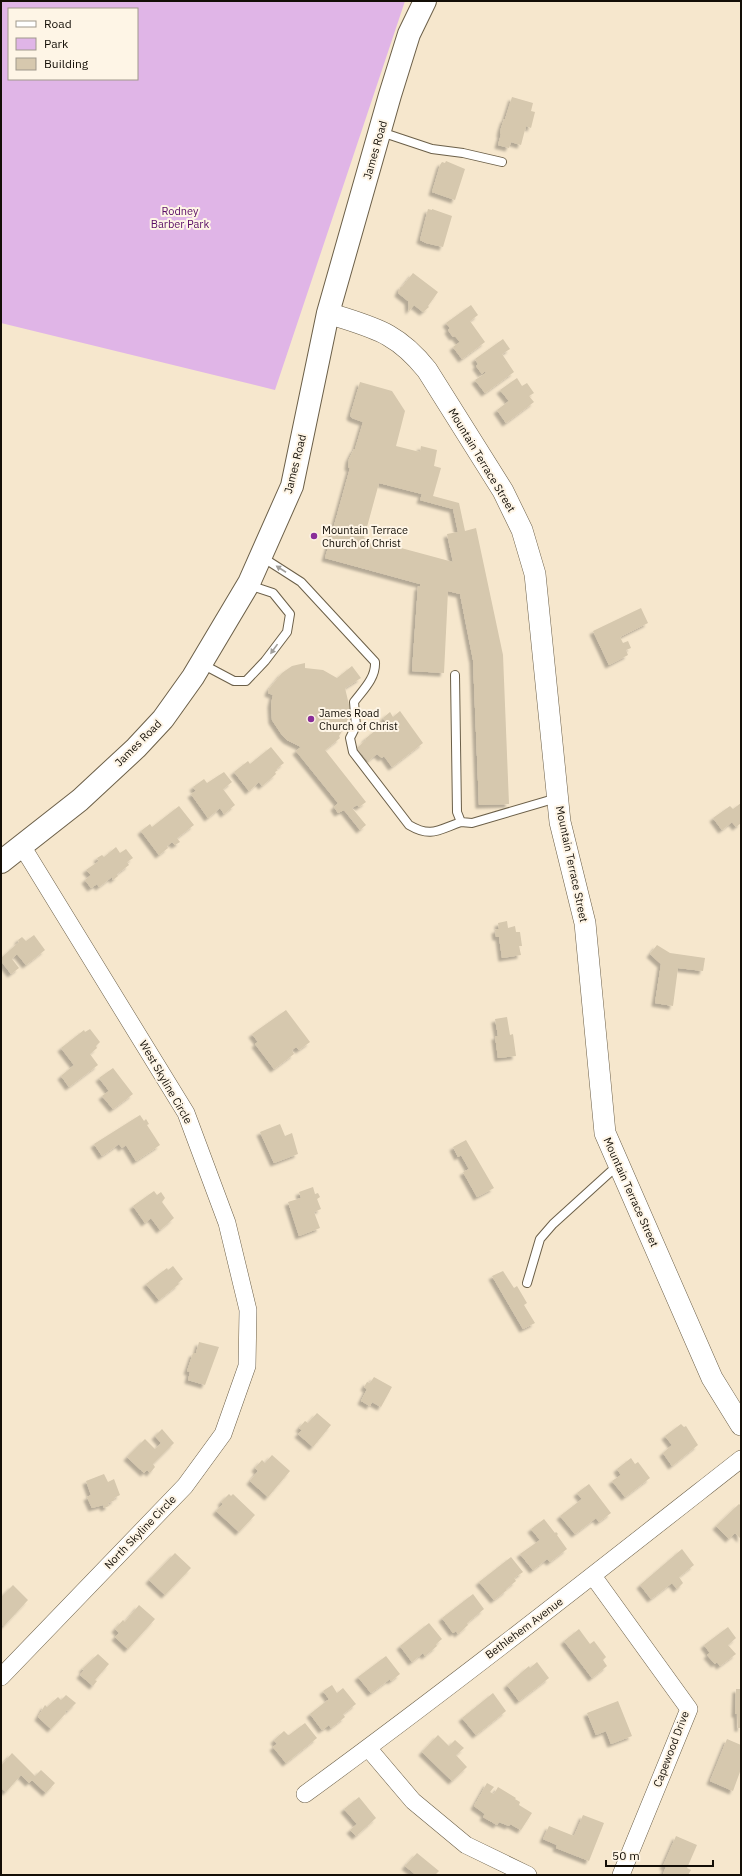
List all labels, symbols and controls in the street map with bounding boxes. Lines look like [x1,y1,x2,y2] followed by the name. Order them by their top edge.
[8,8,138,80] legend
[44,16,72,31] text: Road
[44,36,69,51] text: Park
[44,56,89,71] text: Building
[360,119,390,181] street label: James Road
[151,204,209,231] park label: Rodney Barber Park
[445,406,519,515] street label: Mountain Terrace Street
[281,433,309,495] street label: James Road
[322,523,408,550] place label: Mountain Terrace Church of Christ
[309,531,319,541] marker: Mountain Terrace Church of Christ
[276,565,286,573] one-way arrow
[270,643,278,654] one-way arrow
[319,706,398,733] place label: James Road Church of Christ
[306,714,316,724] marker: James Road Church of Christ
[112,717,164,769] street label: James Road
[553,804,591,924] street label: Mountain Terrace Street
[136,1038,196,1126] street label: West Skyline Circle
[600,1135,662,1249] street label: Mountain Terrace Street
[101,1492,179,1572] street label: North Skyline Circle
[482,1594,566,1662] street label: Bethlehem Avenue
[650,1709,692,1789] street label: Capewood Drive
[606,1842,713,1868] scale bar
[612,1848,640,1863] text: 50 m

